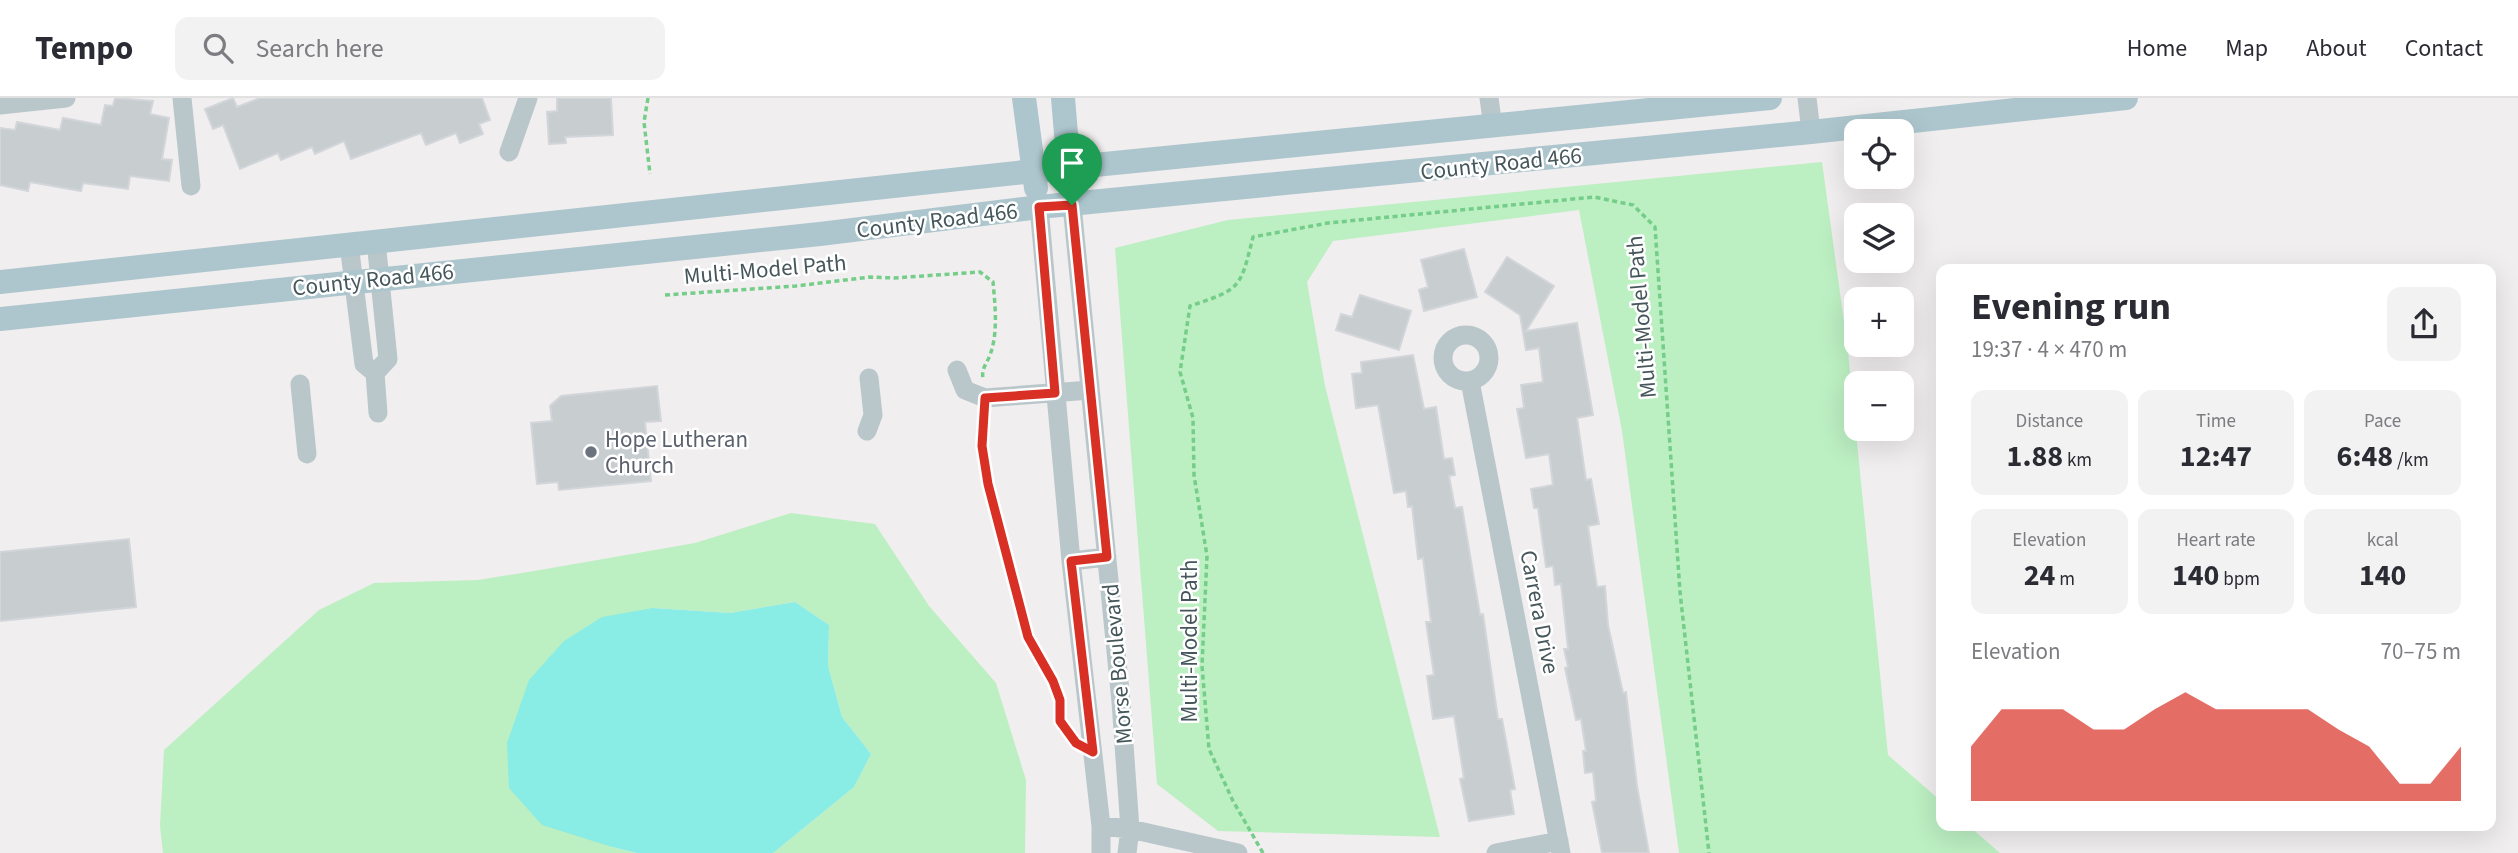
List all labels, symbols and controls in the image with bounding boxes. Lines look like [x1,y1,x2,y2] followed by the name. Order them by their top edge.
[175,17,665,80] search box
[35,25,133,72] text: Tempo
[199,29,237,67] icon: search
[255,30,384,67] text: Search here
[2127,31,2187,66] text: Home
[2225,31,2268,66] text: Map
[2306,31,2367,66] text: About
[2405,31,2483,66] text: Contact
[1844,119,1914,441] map controls
[1844,119,1914,189] button: locate
[1042,133,1102,205] pin
[1419,139,1583,188] street label: County Road 466
[1053,144,1091,182] icon: arrive
[855,194,1020,247] street label: County Road 466
[1844,203,1914,273] button: layers
[1618,234,1665,400] street label: Multi-Model Path
[682,246,848,293] street label: Multi-Model Path
[291,255,455,304] street label: County Road 466
[1971,280,2171,334] text: Evening run
[1844,287,1914,357] button: +
[2387,287,2461,361] button: share
[1971,333,2127,366] text: 19:37 · 4 × 470 m
[1844,371,1914,441] button: −
[2016,408,2083,435] text: Distance
[2196,408,2236,435] text: Time
[2364,408,2401,435] text: Pace
[605,423,748,482] place label: Hope Lutheran Church
[2007,435,2063,478] text: 1.88
[2180,435,2252,478] text: 12:47
[2337,435,2393,478] text: 6:48
[583,444,599,460] marker: Hope Lutheran Church
[2063,447,2092,474] text: km
[2393,447,2429,474] text: /km
[2012,527,2086,554] text: Elevation
[2176,527,2255,554] text: Heart rate
[2367,527,2399,554] text: kcal
[1511,547,1568,677] street label: Carrera Drive
[2024,554,2055,597] text: 24
[2172,554,2219,597] text: 140
[2359,554,2406,597] text: 140
[1173,559,1206,723] street label: Multi-Model Path
[2055,566,2075,593] text: m
[2219,566,2260,593] text: bpm
[1094,582,1141,746] street label: Morse Boulevard
[1971,635,2061,668] text: Elevation
[2381,635,2461,668] text: 70–75 m

